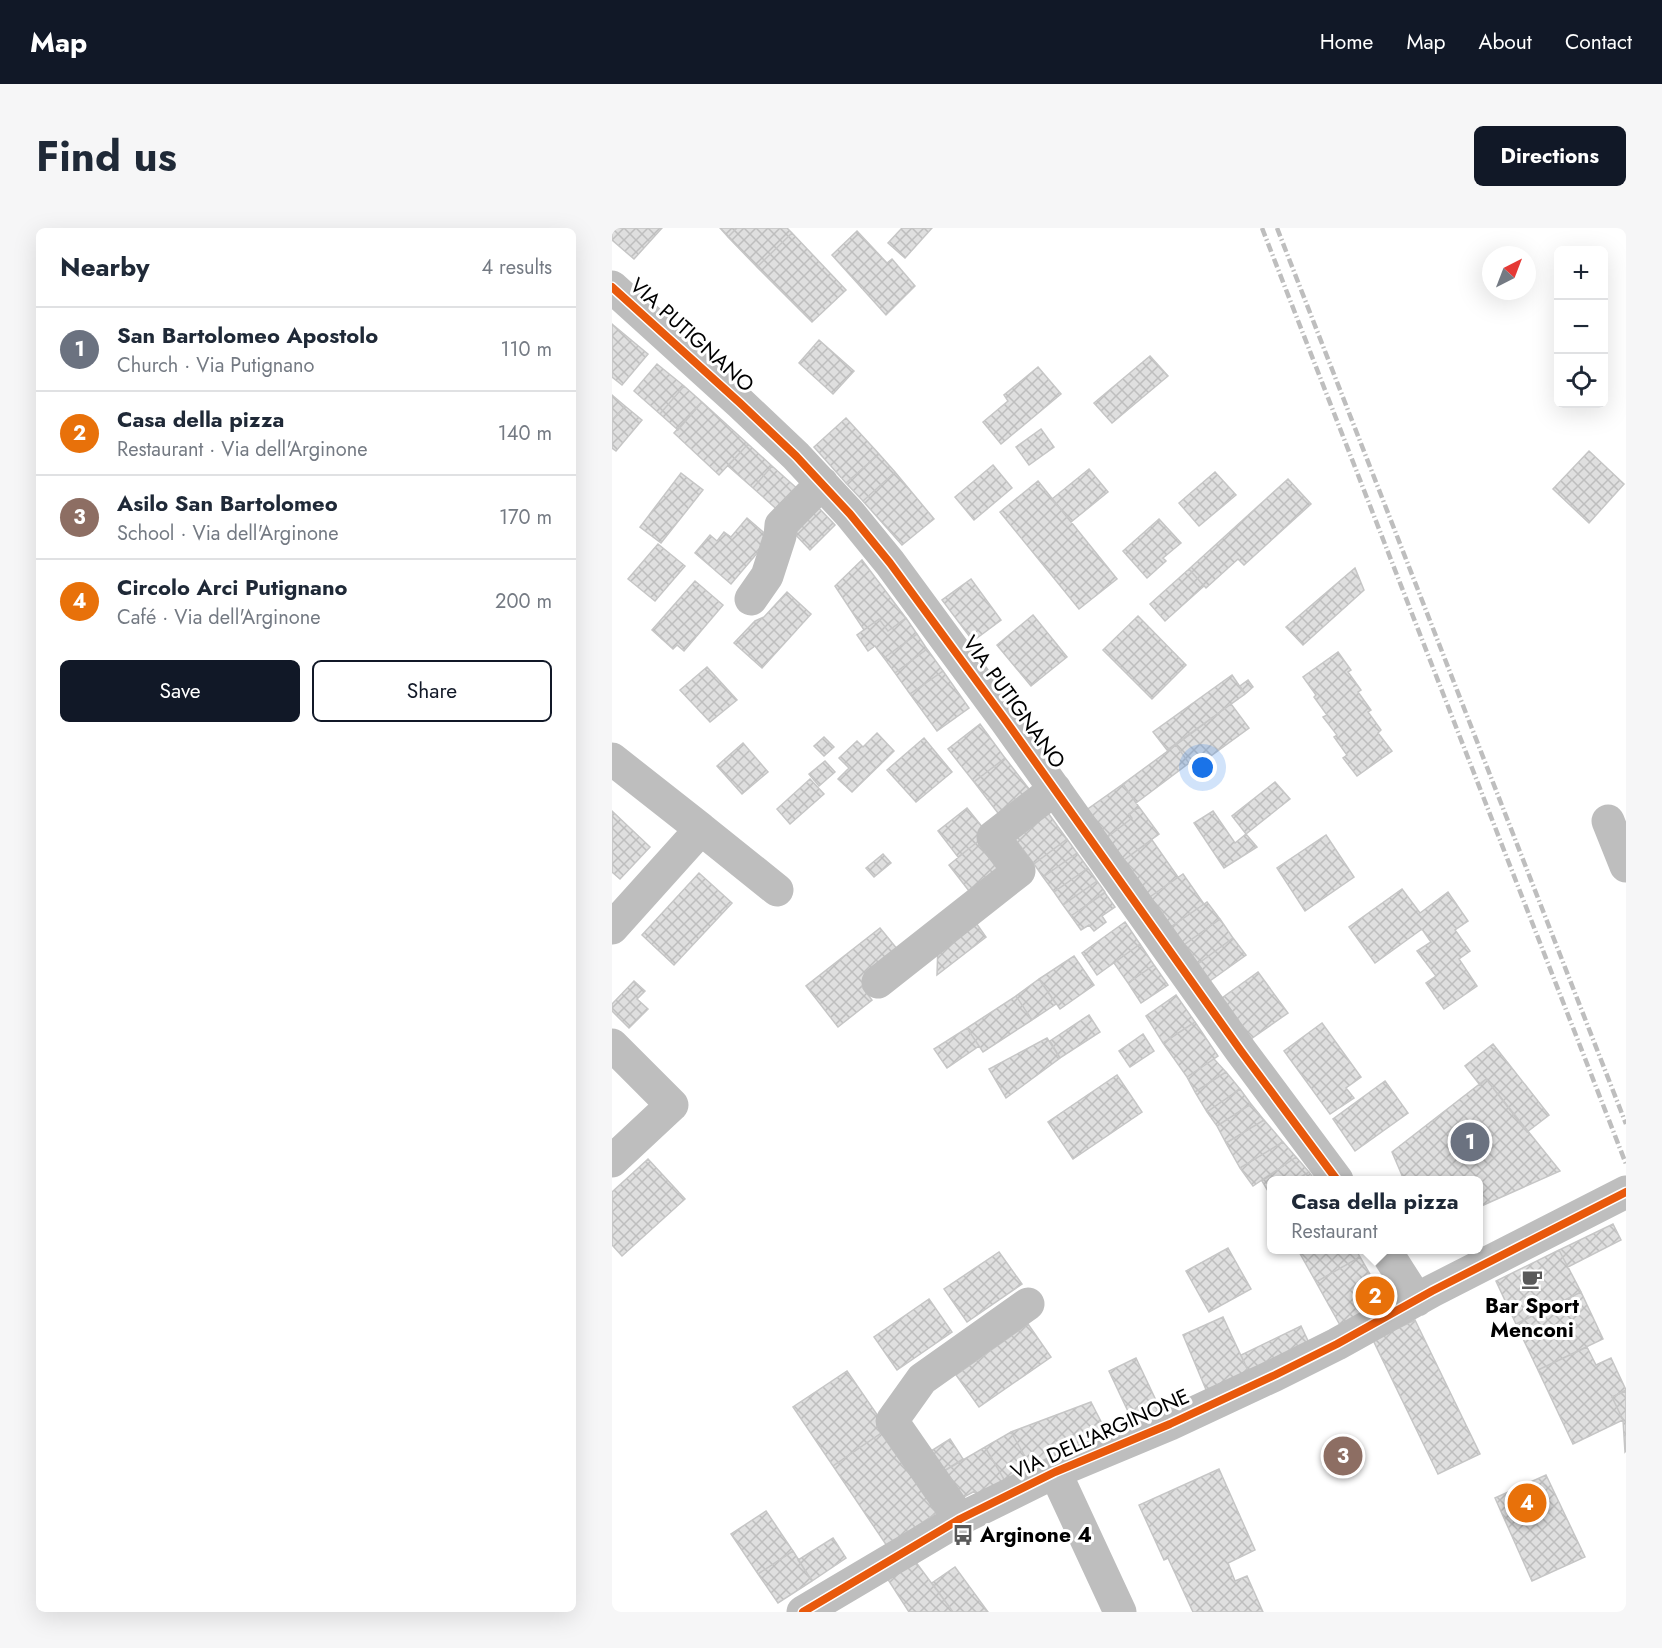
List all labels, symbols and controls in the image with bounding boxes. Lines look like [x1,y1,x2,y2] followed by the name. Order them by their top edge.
[30,22,87,63] text: Map
[1320,27,1373,57] text: Home
[1406,27,1446,57] text: Map
[1479,27,1532,57] text: About
[1565,27,1632,57] text: Contact
[36,126,177,187] text: Find us
[1474,126,1626,186] button: Directions
[1482,246,1536,300] north arrow
[1554,246,1608,408] map controls
[1554,246,1608,300] button: +
[60,248,149,286] text: Nearby
[481,253,552,282] text: 4 results
[623,271,761,399] street label: VIA PUTIGNANO
[1554,300,1608,354] button: −
[117,319,378,351] text: San Bartolomeo Apostolo
[74,335,85,364] text: 1
[500,335,552,364] text: 110 m
[117,351,314,380] text: Church · Via Putignano
[1554,354,1608,408] button: locate
[117,403,284,435] text: Casa della pizza
[73,419,86,448] text: 2
[498,419,552,448] text: 140 m
[117,435,367,464] text: Restaurant · Via dell'Arginone
[117,487,338,519] text: Asilo San Bartolomeo
[73,503,86,532] text: 3
[499,503,552,532] text: 170 m
[117,519,339,548] text: School · Via dell'Arginone
[117,571,348,603] text: Circolo Arci Putignano
[73,587,86,616] text: 4
[495,587,552,616] text: 200 m
[117,603,321,632] text: Café · Via dell'Arginone
[955,629,1073,775] street label: VIA PUTIGNANO
[60,660,300,722] button: Save
[312,660,552,722] button: Share
[1188,753,1217,782] your location
[1450,1120,1490,1164] pin: 1
[1267,1176,1483,1254] popup
[1291,1185,1459,1217] text: Casa della pizza
[1291,1217,1378,1246] text: Restaurant
[1520,1267,1544,1291] cafe icon: Bar Sport Menconi
[1356,1274,1395,1318] pin: 2
[1485,1291,1579,1345] place label: Bar Sport Menconi
[1006,1381,1194,1487] street label: VIA DELL'ARGINONE
[1324,1434,1362,1478] pin: 3
[1508,1480,1546,1526] pin: 4
[979,1520,1092,1550] place label: Arginone 4
[951,1523,975,1547] bus stop icon: Arginone 4

